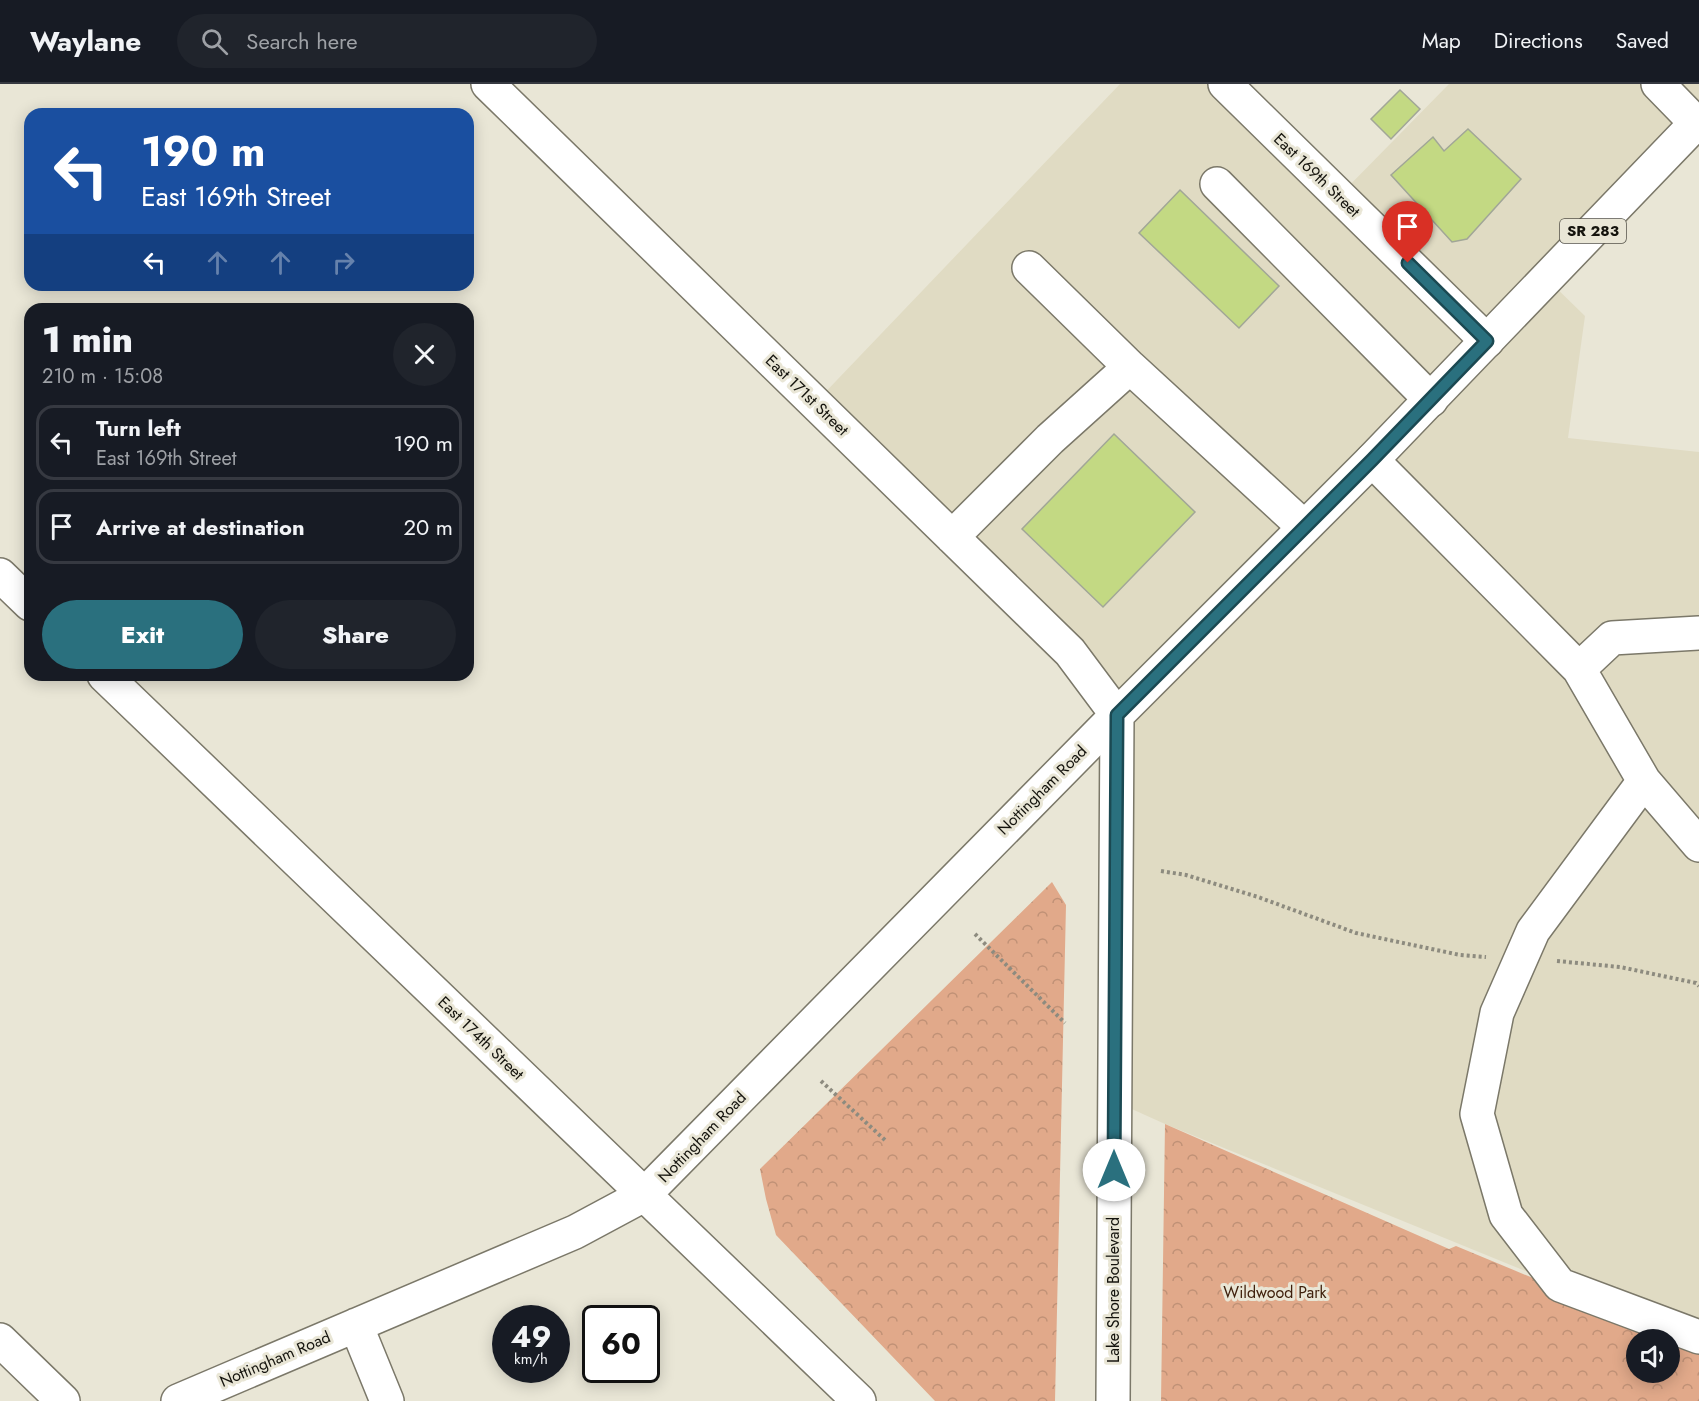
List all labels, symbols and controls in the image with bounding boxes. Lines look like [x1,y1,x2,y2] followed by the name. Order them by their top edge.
[177,14,597,68] search box
[30,21,141,62] text: Waylane
[198,25,231,58] icon: search
[246,25,358,57] text: Search here
[1422,26,1461,56] text: Map
[1494,26,1583,56] text: Directions
[1616,26,1669,56] text: Saved
[141,121,265,182] text: 190 m
[1269,128,1366,222] street label: East 169th Street
[42,132,120,210] icon: left
[141,177,331,216] text: East 169th Street
[1382,201,1433,263] pin
[1391,210,1424,243] icon: arrive
[1560,219,1626,243] road number: SR 283
[138,246,171,279] icon: left
[201,246,234,279] icon: ahead
[264,246,297,279] icon: ahead
[327,246,360,279] icon: right
[42,313,133,365] text: 1 min
[393,323,456,386] button: close
[760,349,854,441] street label: East 171st Street
[42,362,163,391] text: 210 m · 15:08
[96,412,181,444] text: Turn left
[45,426,78,459] icon: left
[393,427,453,459] text: 190 m
[96,444,237,473] text: East 169th Street
[45,510,78,543] icon: arrive
[96,511,305,543] text: Arrive at destination
[404,511,453,543] text: 20 m
[42,600,243,669] button: Exit
[255,600,456,669] button: Share
[992,740,1092,840] street label: Nottingham Road
[433,991,529,1085] street label: East 174th Street
[653,1086,751,1188] street label: Nottingham Road
[1082,1138,1146,1202] position arrow
[1102,1217,1125,1363] street label: Lake Shore Boulevard
[1223,1281,1328,1304] park label: Wildwood Park
[582,1305,660,1383] speed limit sign: 60
[510,1315,552,1358] text: 49
[216,1325,334,1393] street label: Nottingham Road
[1626,1329,1680,1383] map controls
[1626,1329,1680,1383] button: sound
[514,1348,548,1370] text: km/h

